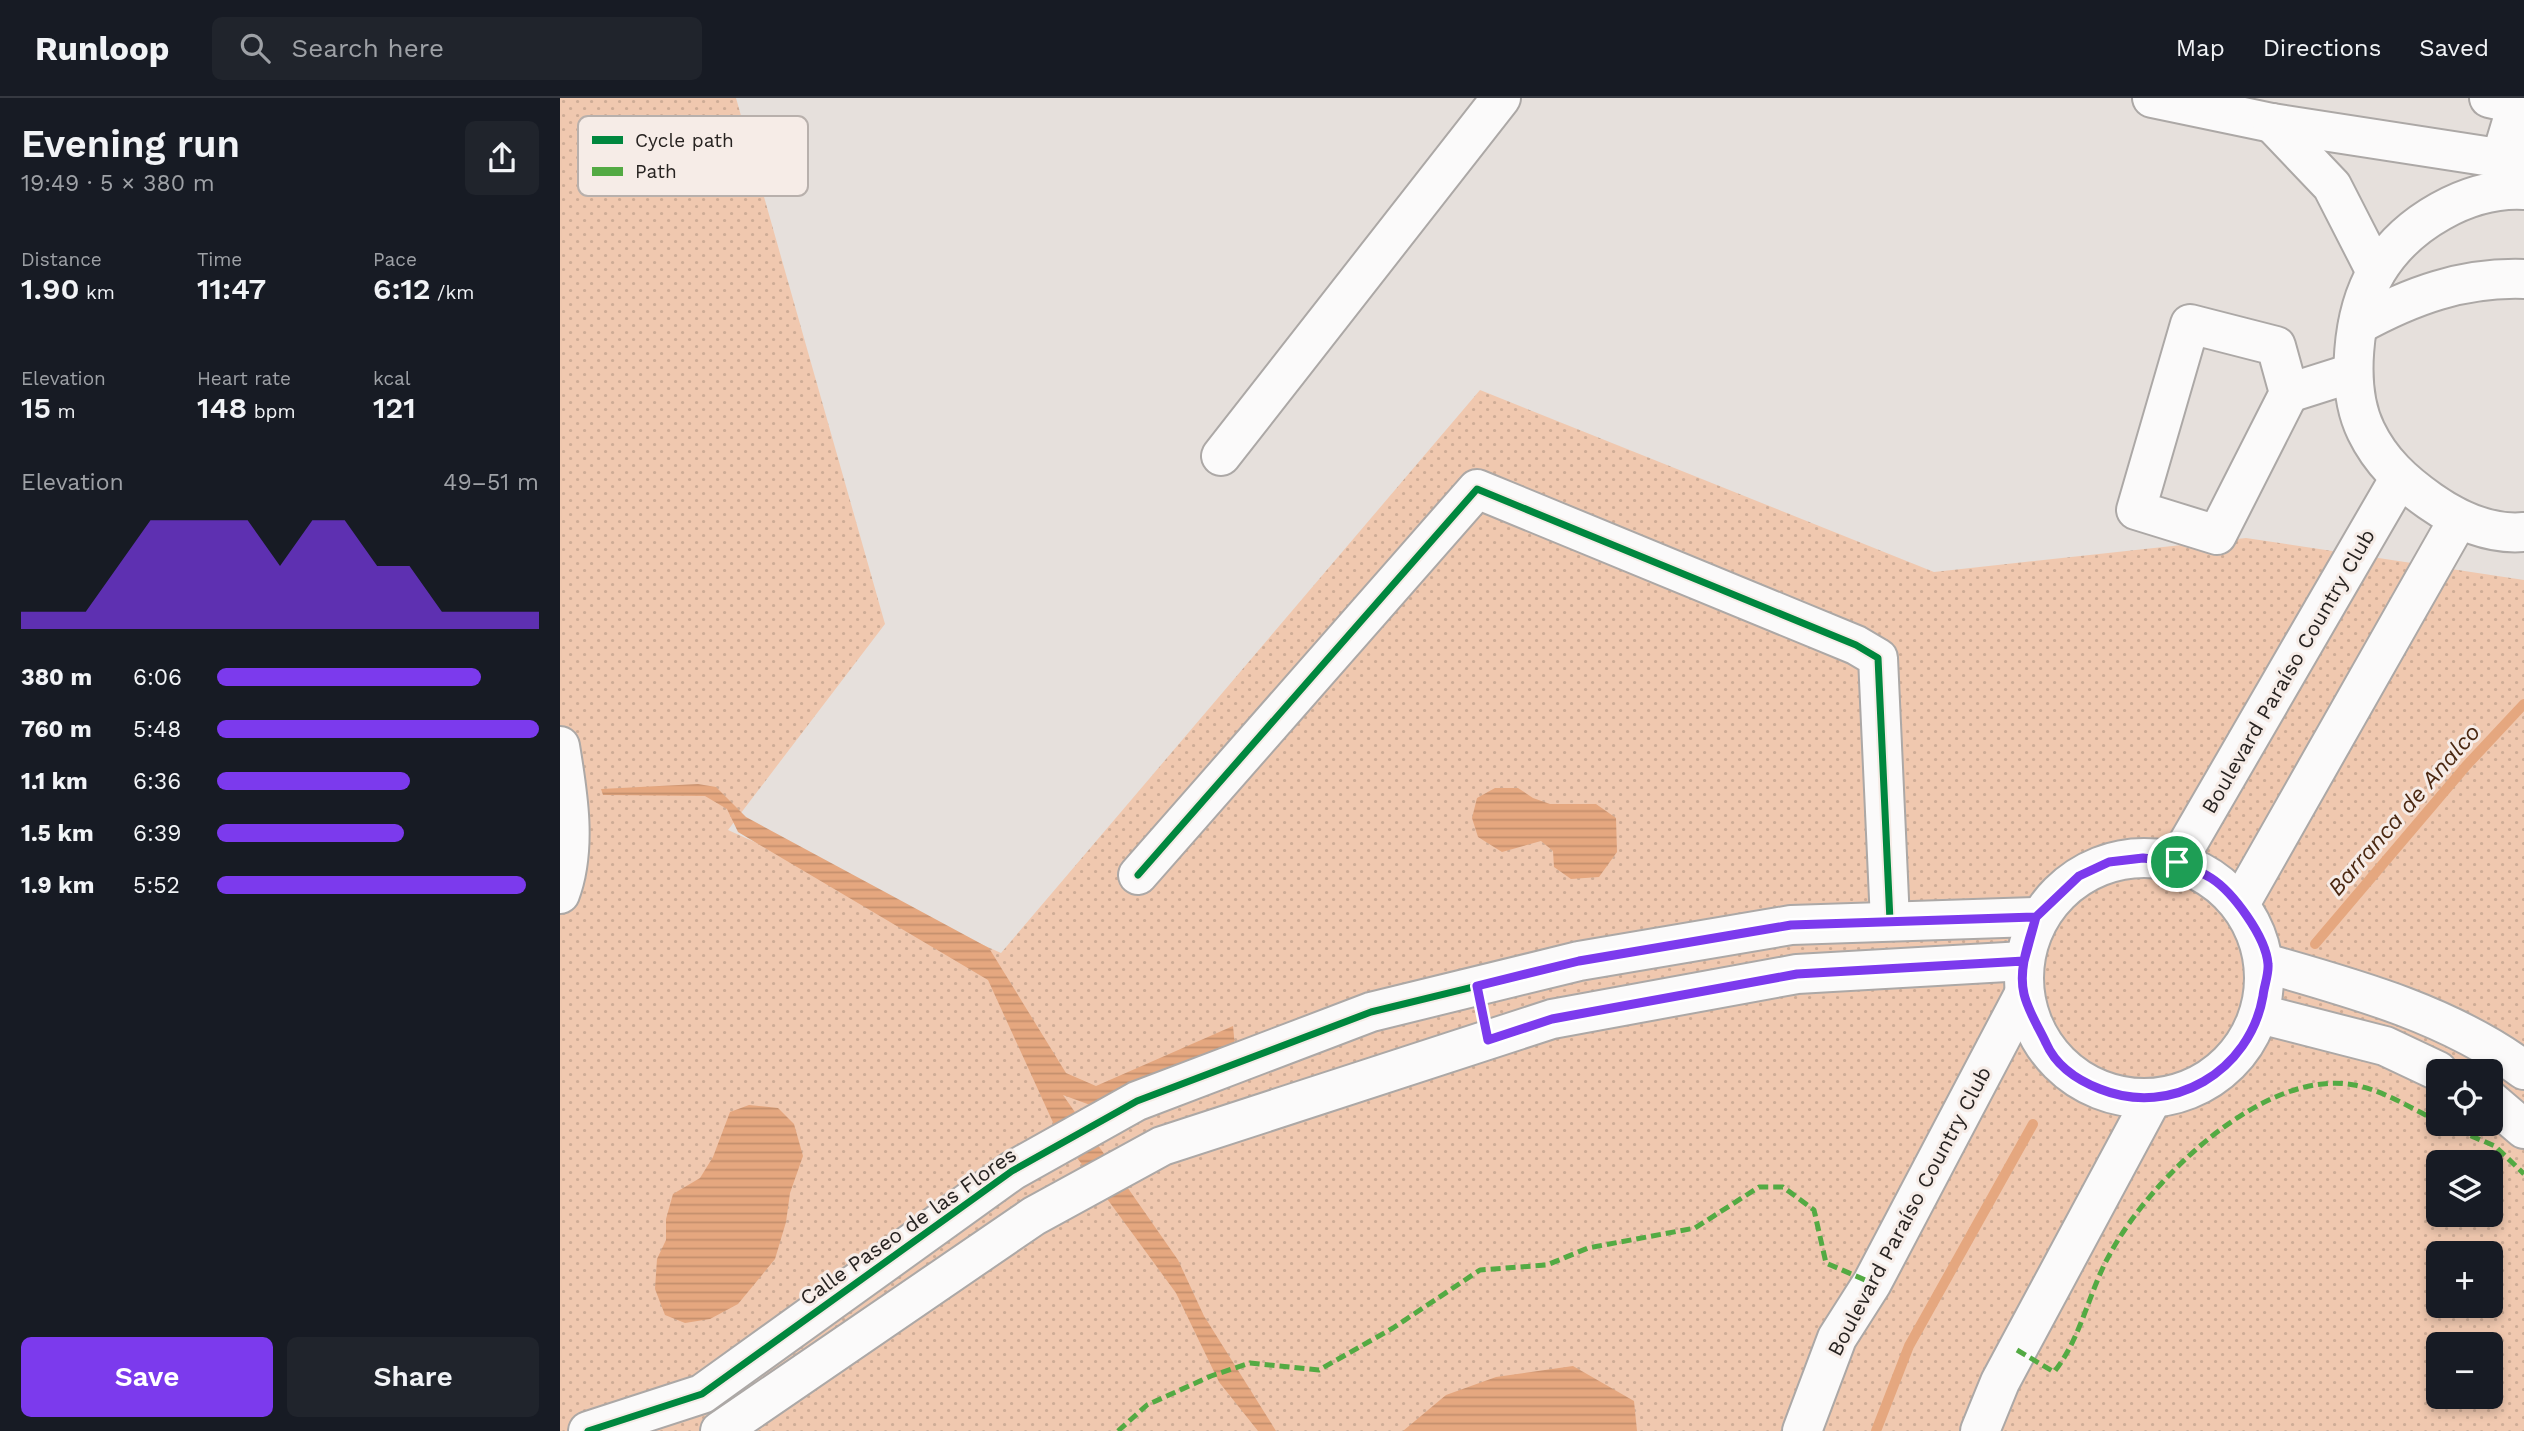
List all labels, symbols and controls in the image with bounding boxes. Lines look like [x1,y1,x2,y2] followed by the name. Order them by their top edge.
[212,17,702,80] search box
[35,29,170,68] text: Runloop
[236,29,274,67] icon: search
[292,33,444,63] text: Search here
[2176,34,2225,62] text: Map
[2263,34,2381,62] text: Directions
[2419,34,2489,62] text: Saved
[578,116,808,196] legend
[465,121,539,195] button: share
[21,122,240,166] text: Evening run
[635,129,734,152] text: Cycle path
[635,160,677,183] text: Path
[21,170,215,197] text: 19:49 · 5 × 380 m
[21,248,102,271] text: Distance
[197,248,242,271] text: Time
[373,248,417,271] text: Pace
[21,271,80,306] text: 1.90
[197,271,266,306] text: 11:47
[373,271,431,306] text: 6:12
[80,281,115,304] text: km
[431,281,474,304] text: /km
[21,367,106,390] text: Elevation
[197,367,291,390] text: Heart rate
[373,367,411,390] text: kcal
[21,390,51,425] text: 15
[197,390,247,425] text: 148
[373,390,416,425] text: 121
[51,400,76,423] text: m
[247,400,296,423] text: bpm
[21,469,124,496] text: Elevation
[443,469,539,496] text: 49–51 m
[2196,524,2380,818] street label: Boulevard Paraíso Country Club
[21,664,92,691] text: 380 m
[133,664,182,691] text: 6:06
[21,716,92,743] text: 760 m
[133,716,181,743] text: 5:48
[2322,719,2486,901] water label: Barranca de Analco
[21,768,88,795] text: 1.1 km
[133,768,181,795] text: 6:36
[21,820,94,847] text: 1.5 km
[133,820,181,847] text: 6:39
[2147,832,2207,892] pin
[2158,843,2196,881] icon: arrive
[21,872,94,899] text: 1.9 km
[133,872,180,899] text: 5:52
[2426,1059,2503,1409] map controls
[2426,1059,2503,1136] button: locate
[1822,1062,1996,1360] street label: Boulevard Paraíso Country Club
[795,1142,1021,1310] street label: Calle Paseo de las Flores
[2426,1150,2503,1227] button: layers
[2426,1241,2503,1318] button: +
[2426,1332,2503,1409] button: −
[21,1337,273,1417] button: Save
[287,1337,539,1417] button: Share

